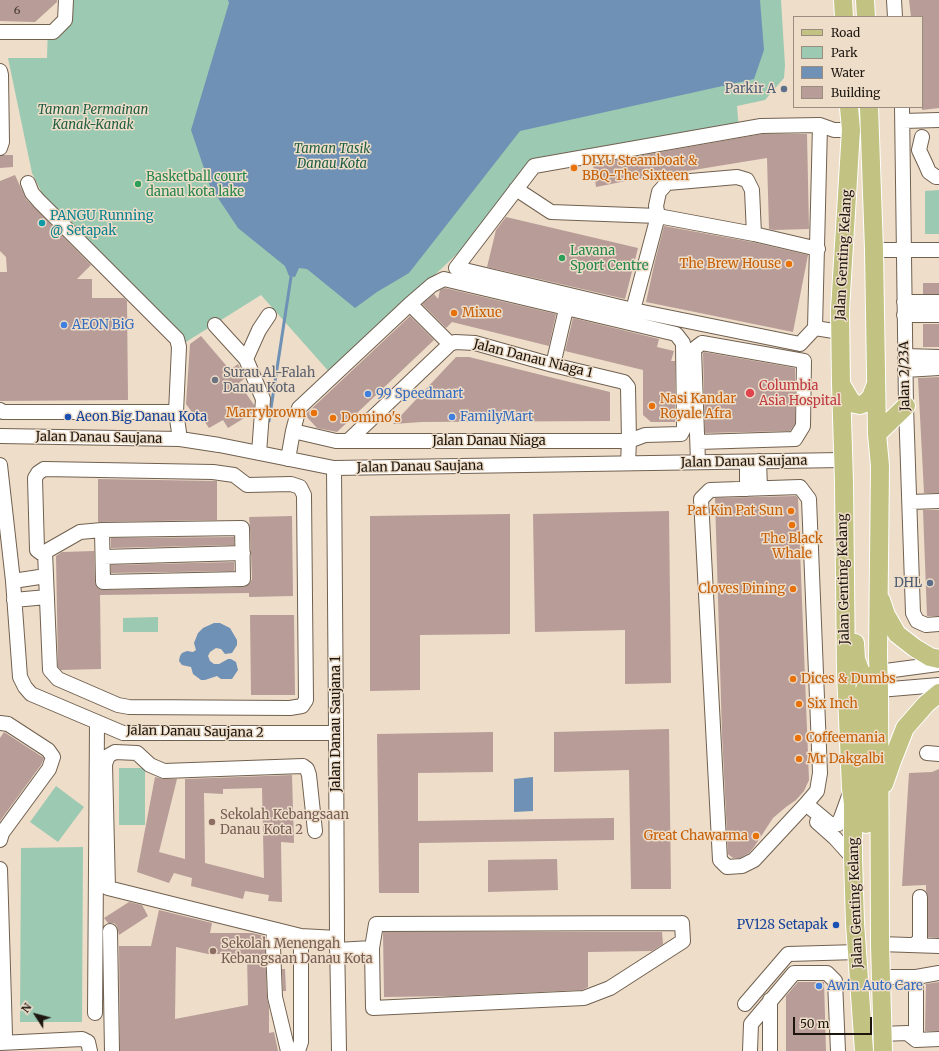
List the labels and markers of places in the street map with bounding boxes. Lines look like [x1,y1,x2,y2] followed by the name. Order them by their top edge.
[725,81,776,97] place label: Parkir A
[779,84,789,94] marker: Parkir A
[582,153,698,184] place label: DIYU Steamboat & BBQ-The Sixteen
[569,163,579,173] marker: DIYU Steamboat & BBQ-The Sixteen
[146,169,247,200] place label: Basketball court danau kota lake
[133,179,143,189] marker: Basketball court danau kota lake
[50,208,154,239] place label: PANGU Running @ Setapak
[37,218,47,228] marker: PANGU Running @ Setapak
[570,243,648,274] place label: Lavana Sport Centre
[557,253,567,263] marker: Lavana Sport Centre
[679,256,781,272] place label: The Brew House
[784,259,794,269] marker: The Brew House
[462,305,502,321] place label: Mixue
[449,308,459,318] marker: Mixue
[72,317,134,333] place label: AEON BiG
[59,320,69,330] marker: AEON BiG
[223,365,315,396] place label: Surau Al-Falah Danau Kota
[210,375,220,385] marker: Surau Al-Falah Danau Kota
[759,378,841,409] place label: Columbia Asia Hospital
[376,386,463,402] place label: 99 Speedmart
[744,387,756,399] marker: Columbia Asia Hospital
[363,389,373,399] marker: 99 Speedmart
[660,391,736,422] place label: Nasi Kandar Royale Afra
[647,401,657,411] marker: Nasi Kandar Royale Afra
[226,405,306,421] place label: Marrybrown
[309,408,319,418] marker: Marrybrown
[76,409,207,425] place label: Aeon Big Danau Kota
[460,409,533,425] place label: FamilyMart
[341,410,401,426] place label: Domino's
[63,412,73,422] marker: Aeon Big Danau Kota
[447,412,457,422] marker: FamilyMart
[328,413,338,423] marker: Domino's
[687,503,783,519] place label: Pat Kin Pat Sun
[786,506,796,516] marker: Pat Kin Pat Sun
[787,520,797,530] marker: The Black Whale
[761,531,823,562] place label: The Black Whale
[894,575,922,591] place label: DHL
[925,578,935,588] marker: DHL
[698,581,785,597] place label: Cloves Dining
[788,584,798,594] marker: Cloves Dining
[801,671,896,687] place label: Dices & Dumbs
[788,674,798,684] marker: Dices & Dumbs
[807,696,858,712] place label: Six Inch
[794,699,804,709] marker: Six Inch
[806,730,885,746] place label: Coffeemania
[793,733,803,743] marker: Coffeemania
[807,751,884,767] place label: Mr Dakgalbi
[794,754,804,764] marker: Mr Dakgalbi
[220,807,349,838] place label: Sekolah Kebangsaan Danau Kota 2
[207,817,217,827] marker: Sekolah Kebangsaan Danau Kota 2
[644,828,748,844] place label: Great Chawarma
[751,831,761,841] marker: Great Chawarma
[737,917,828,933] place label: PV128 Setapak
[831,920,841,930] marker: PV128 Setapak
[221,936,373,967] place label: Sekolah Menengah Kebangsaan Danau Kota
[208,946,218,956] marker: Sekolah Menengah Kebangsaan Danau Kota
[827,978,923,994] place label: Awin Auto Care
[814,981,824,991] marker: Awin Auto Care

